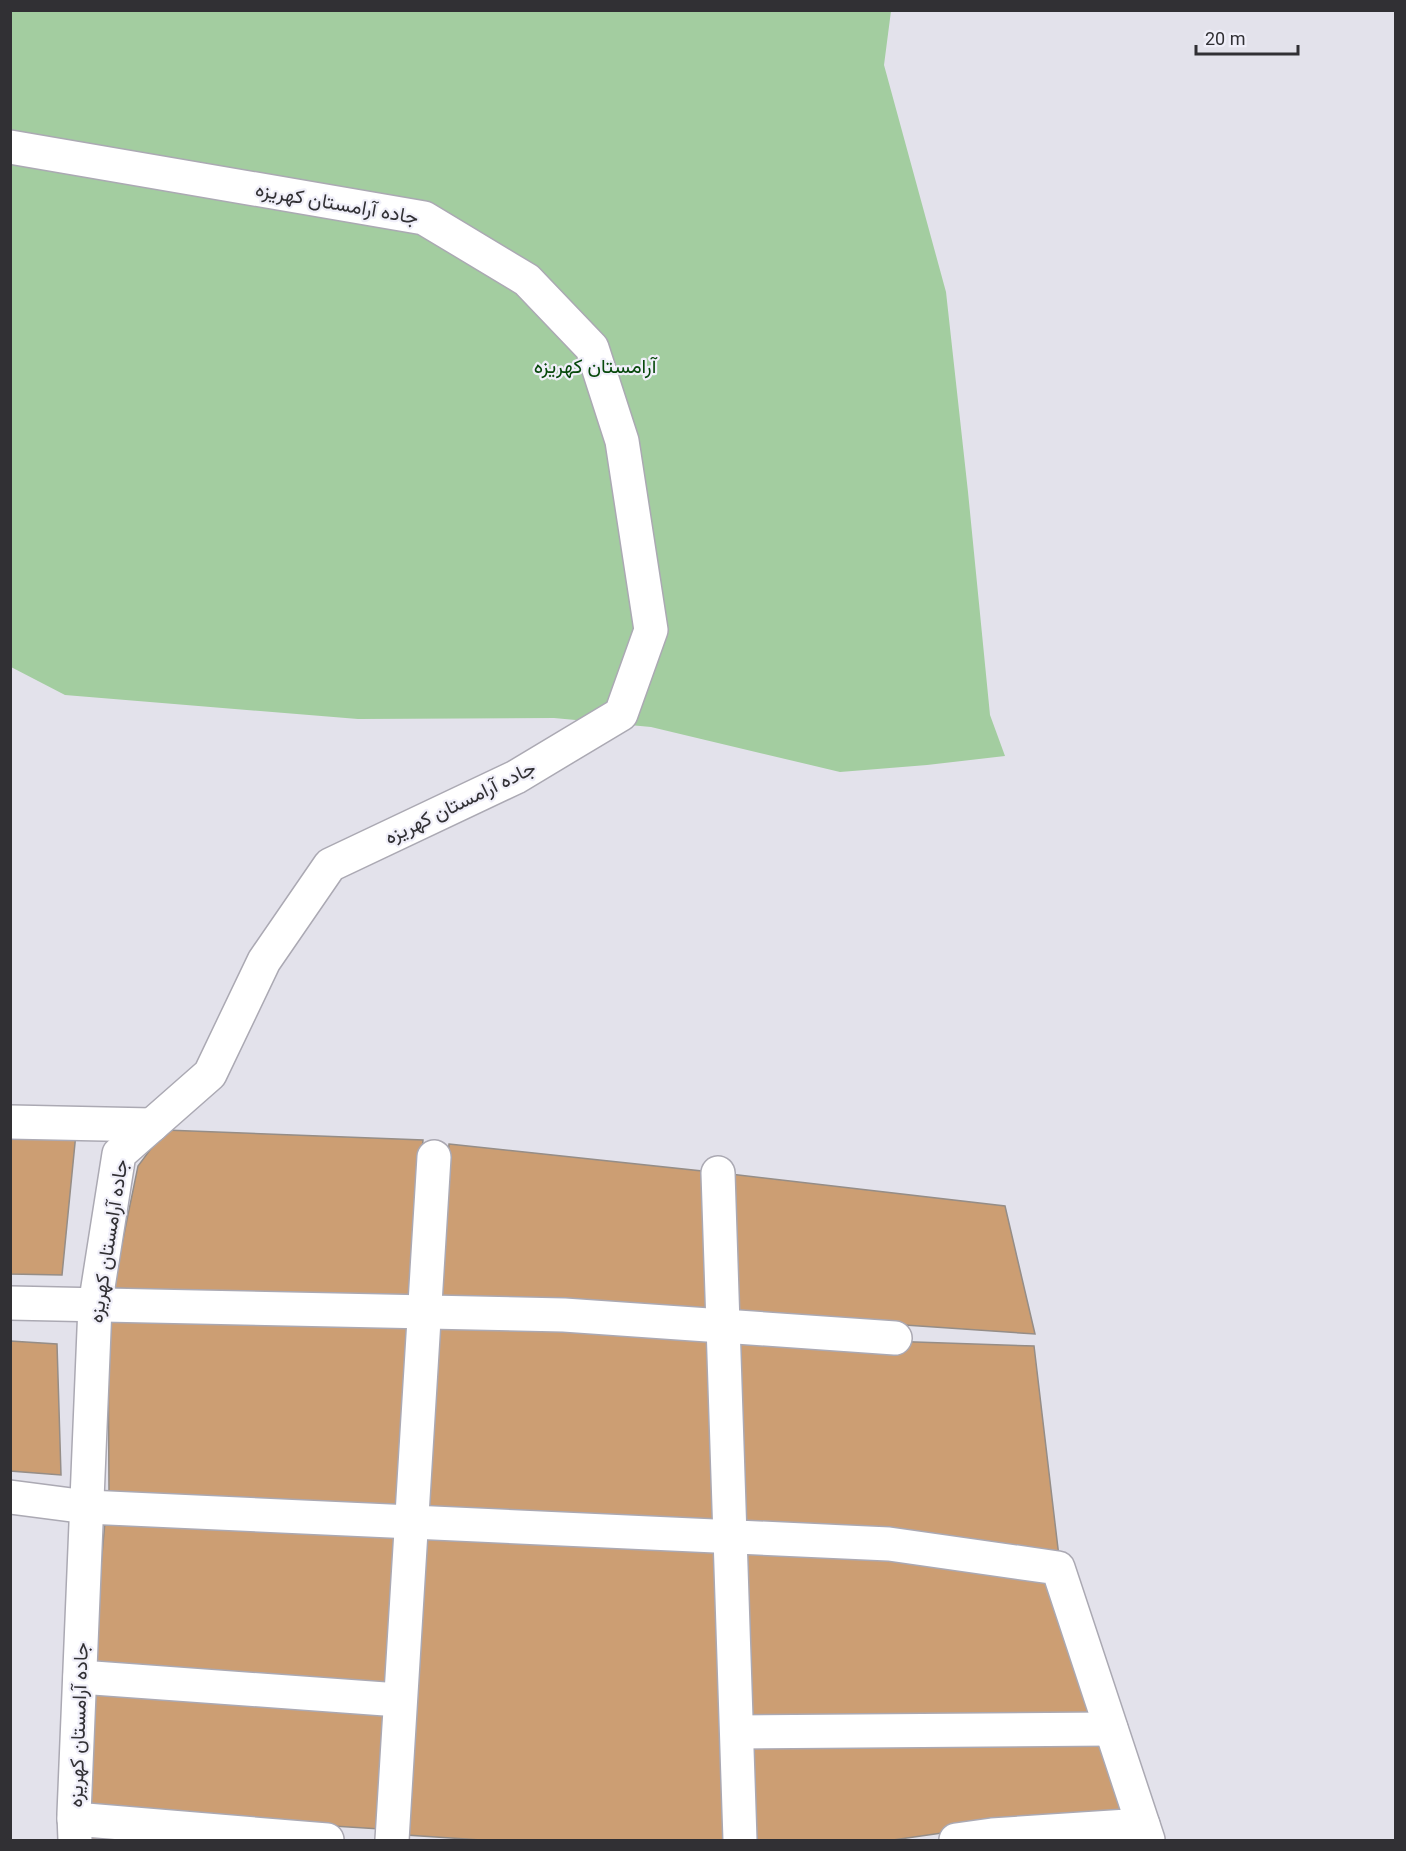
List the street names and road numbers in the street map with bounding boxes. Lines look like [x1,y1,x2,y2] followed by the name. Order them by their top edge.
[253,177,420,230] street label: جاده آرامستان کهریزه
[381,755,540,850] street label: جاده آرامستان کهریزه
[83,1158,134,1325] street label: جاده آرامستان کهریزه
[63,1642,94,1808] street label: جاده آرامستان کهریزه

